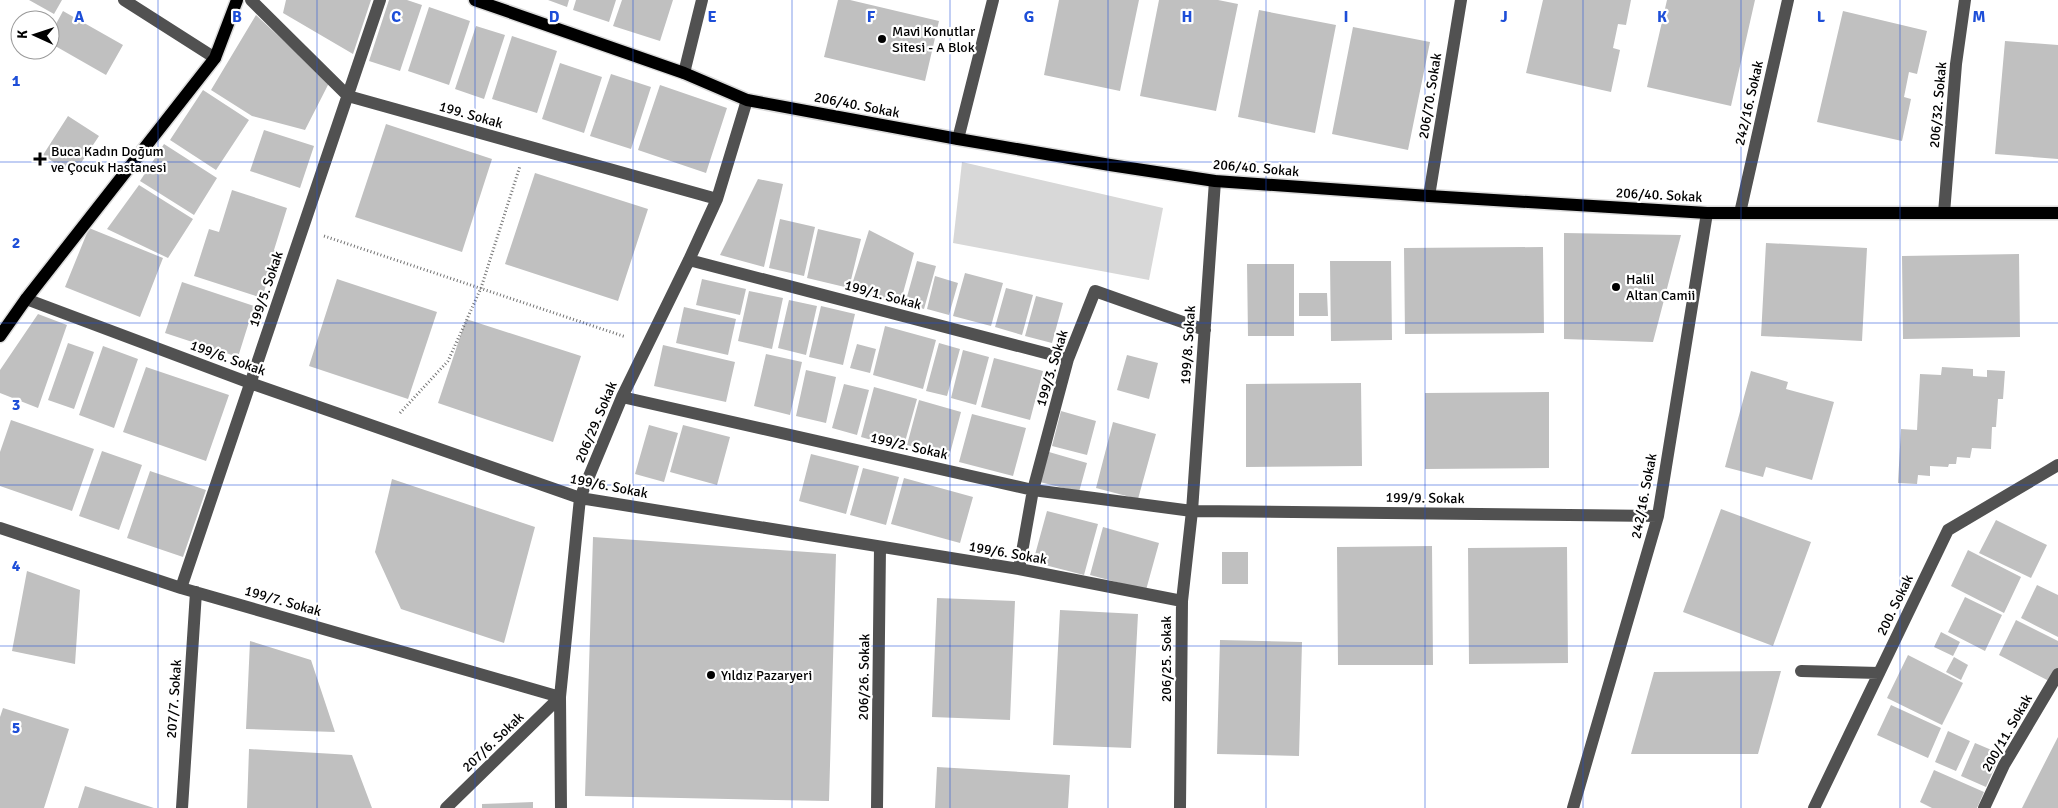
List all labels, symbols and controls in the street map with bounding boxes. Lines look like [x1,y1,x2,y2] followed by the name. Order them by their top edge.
[74,7,85,27] text: A
[232,7,242,27] text: B
[391,7,401,27] text: C
[549,7,560,27] text: D
[707,7,717,27] text: E
[867,7,876,27] text: F
[1024,7,1034,27] text: G
[1182,7,1192,27] text: H
[1343,7,1349,27] text: I
[1500,7,1508,27] text: J
[1657,7,1667,27] text: K
[1817,7,1826,27] text: L
[1972,7,1986,27] text: M
[10,10,60,60] north arrow
[892,23,976,56] place label: Mavi Konutlar Sitesi - A Blok
[14,29,31,39] text: K
[876,33,888,45] marker: Mavi Konutlar Sitesi - A Blok
[1415,52,1445,140] street label: 206/70. Sokak
[1731,59,1767,147] street label: 242/16. Sokak
[1926,61,1950,149] street label: 206/32. Sokak
[12,71,21,91] text: 1
[813,88,901,122] street label: 206/40. Sokak
[437,98,505,132] street label: 199. Sokak
[51,143,167,176] place label: Buca Kadın Doğum ve Çocuk Hastanesi
[33,152,47,166] marker: Buca Kadın Doğum ve Çocuk Hastanesi
[1212,156,1300,180] street label: 206/40. Sokak
[1615,184,1703,206] street label: 206/40. Sokak
[12,233,20,253] text: 2
[245,249,287,329] street label: 199/5. Sokak
[1626,271,1695,304] place label: Halil Altan Camii
[843,277,923,313] street label: 199/1. Sokak
[1610,281,1622,293] marker: Halil Altan Camii
[1177,305,1199,385] street label: 199/8. Sokak
[1032,328,1072,408] street label: 199/3. Sokak
[188,336,268,380] street label: 199/6. Sokak
[571,379,621,465] street label: 206/29. Sokak
[12,395,20,415] text: 3
[869,429,949,463] street label: 199/2. Sokak
[1627,452,1661,540] street label: 242/16. Sokak
[569,470,649,502] street label: 199/6. Sokak
[1385,489,1465,507] street label: 199/9. Sokak
[968,538,1048,568] street label: 199/6. Sokak
[12,556,21,576] text: 4
[1873,572,1917,638] street label: 200. Sokak
[243,582,323,620] street label: 199/7. Sokak
[1158,616,1175,702] street label: 206/25. Sokak
[855,634,873,720] street label: 206/26. Sokak
[163,659,185,739] street label: 207/7. Sokak
[721,667,812,684] place label: Yıldız Pazaryeri
[705,669,717,681] marker: Yıldız Pazaryeri
[1978,691,2036,775] street label: 200/11. Sokak
[459,708,527,776] street label: 207/6. Sokak
[12,718,20,738] text: 5

